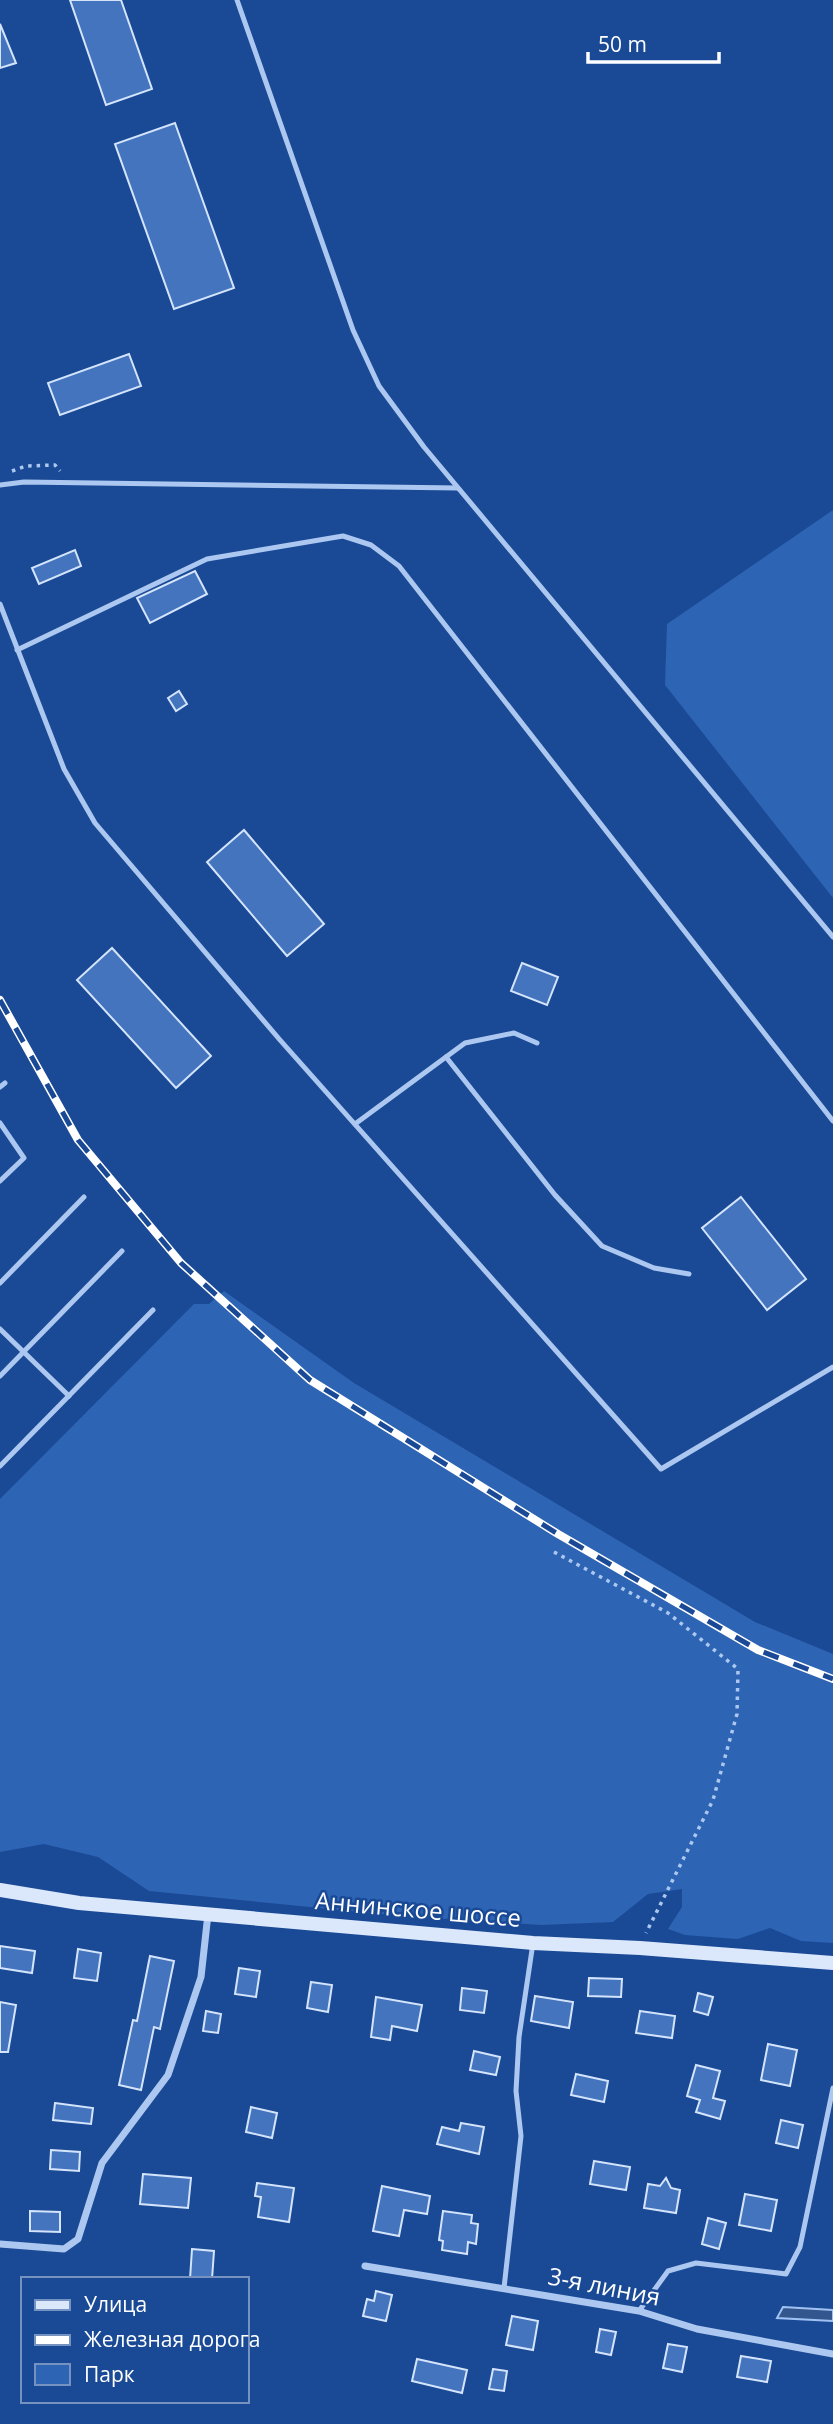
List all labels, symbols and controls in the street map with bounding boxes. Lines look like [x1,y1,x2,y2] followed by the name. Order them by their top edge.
[588,21,719,65] scale bar
[598,30,647,58] text: 50 m
[314,1883,522,1934] street label: Аннинское шоссе
[545,2258,663,2313] street label: 3-я линия
[21,2277,248,2403] legend
[84,2290,147,2318] text: Улица
[84,2325,260,2353] text: Железная дорога
[84,2360,135,2388] text: Парк

